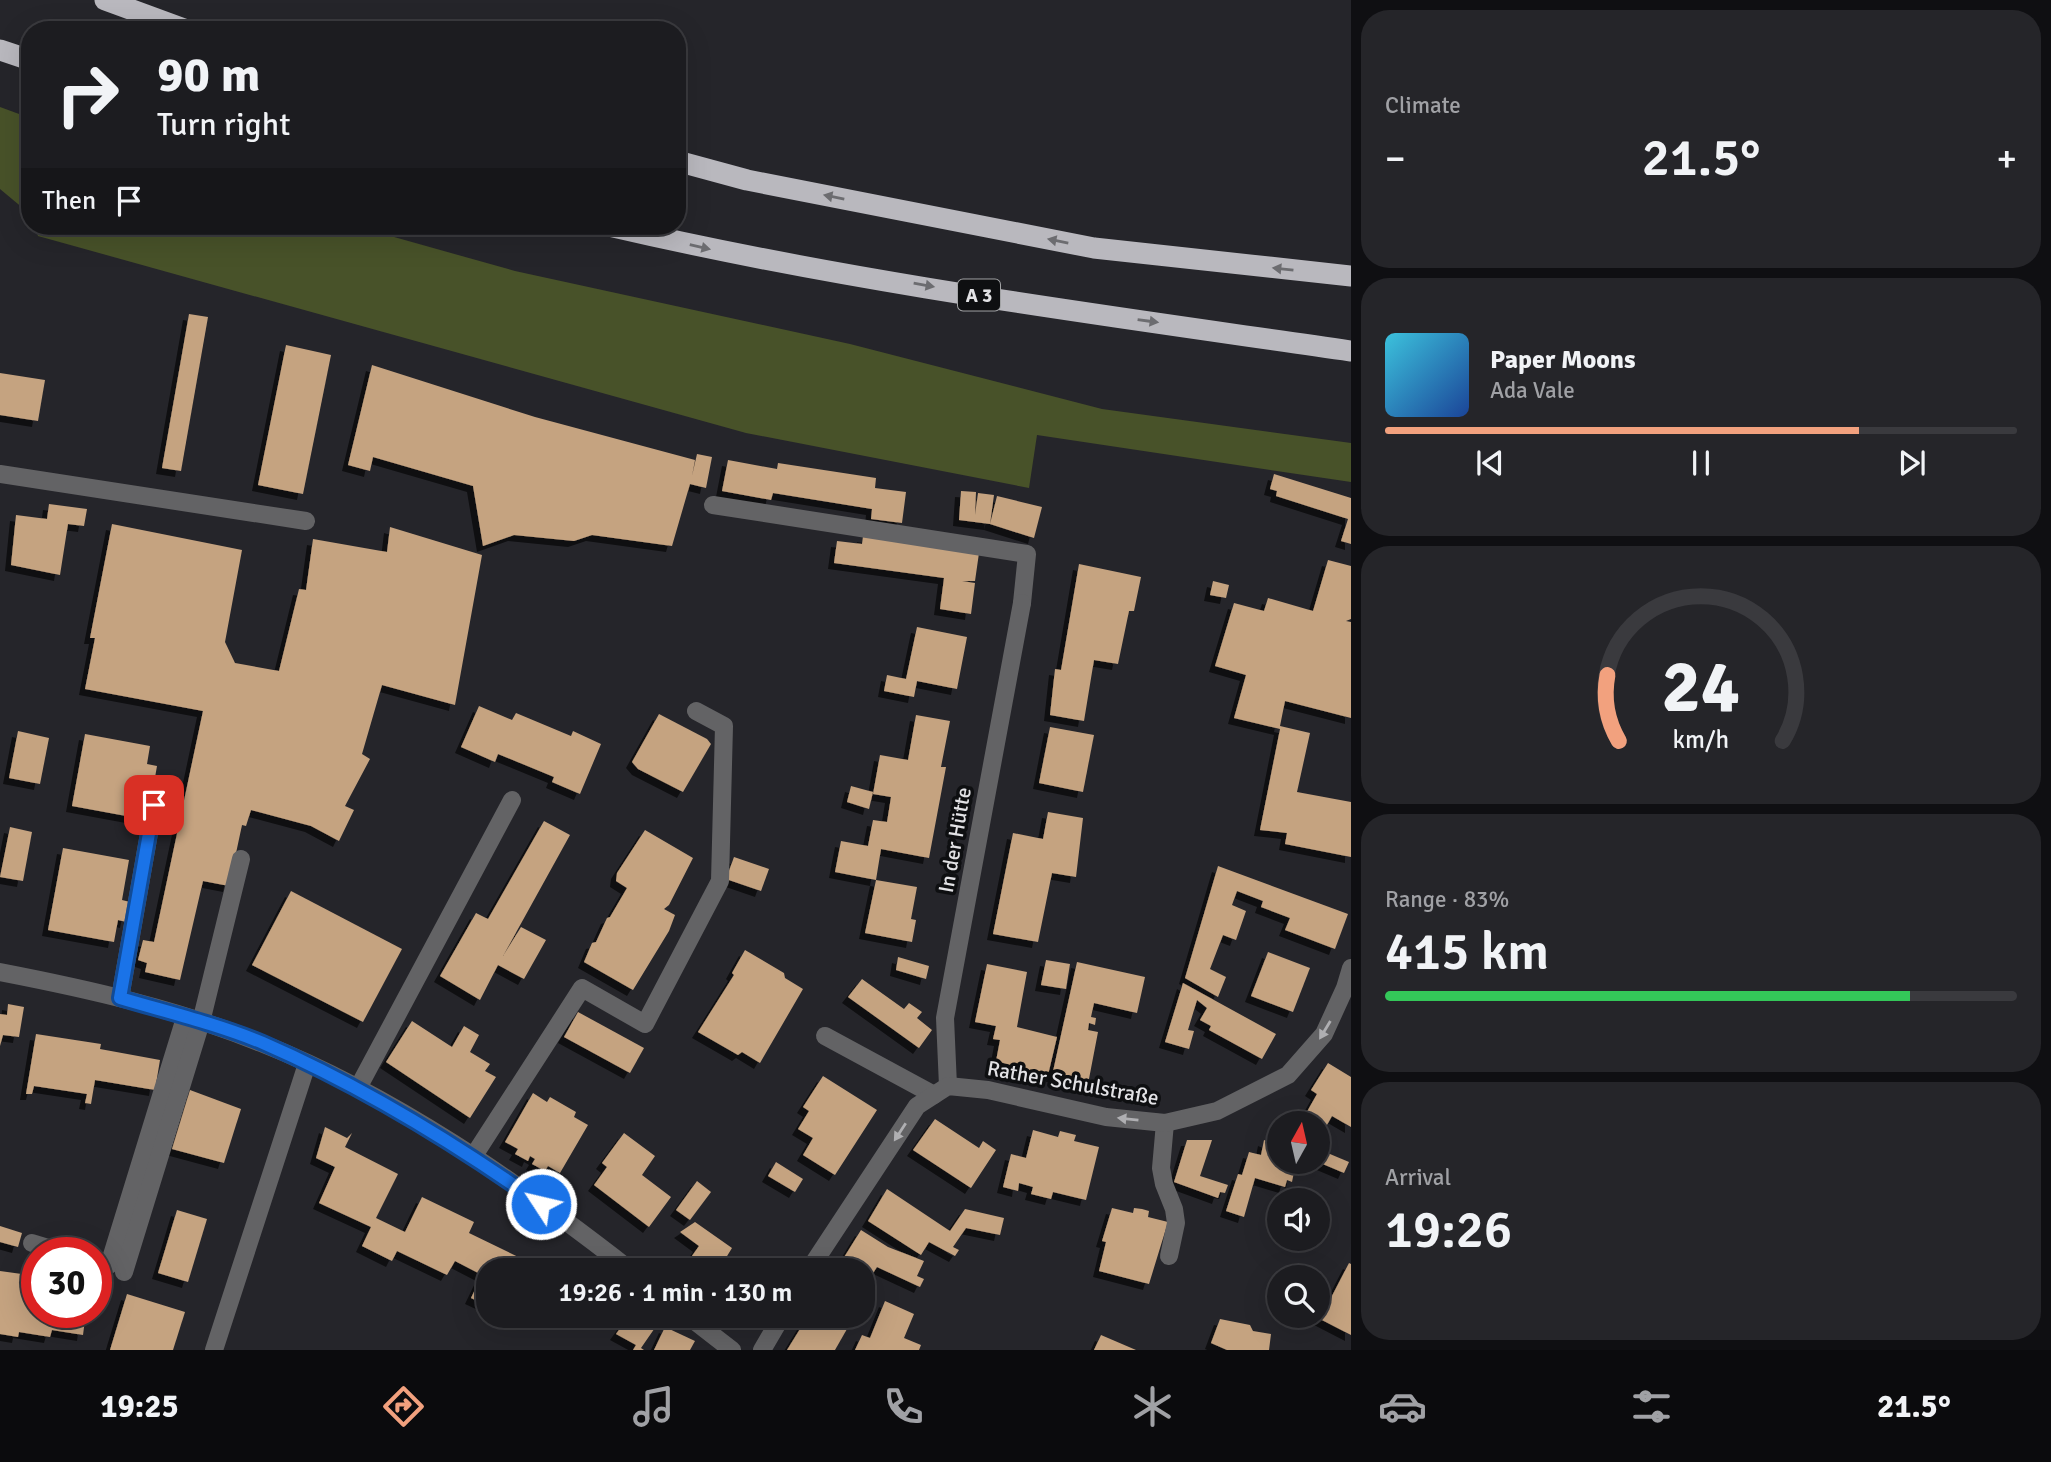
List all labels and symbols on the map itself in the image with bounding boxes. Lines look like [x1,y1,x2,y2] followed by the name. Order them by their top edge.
[823,191,845,202] one-way arrow
[1047,235,1069,246] one-way arrow
[689,242,711,253] one-way arrow
[1272,263,1294,274] one-way arrow
[913,280,935,291] one-way arrow
[958,280,1000,310] road number: A 3
[1137,316,1159,327] one-way arrow
[124,775,184,835] pin
[933,785,977,895] street label: In der Hütte
[1318,1021,1331,1040] one-way arrow
[985,1055,1161,1111] street label: Rather Schulstraße
[1267,1111,1330,1174] north arrow
[1117,1113,1139,1124] one-way arrow
[893,1122,906,1142] one-way arrow
[504,1167,578,1241] position arrow
[21,1237,112,1328] speed limit sign: 30

